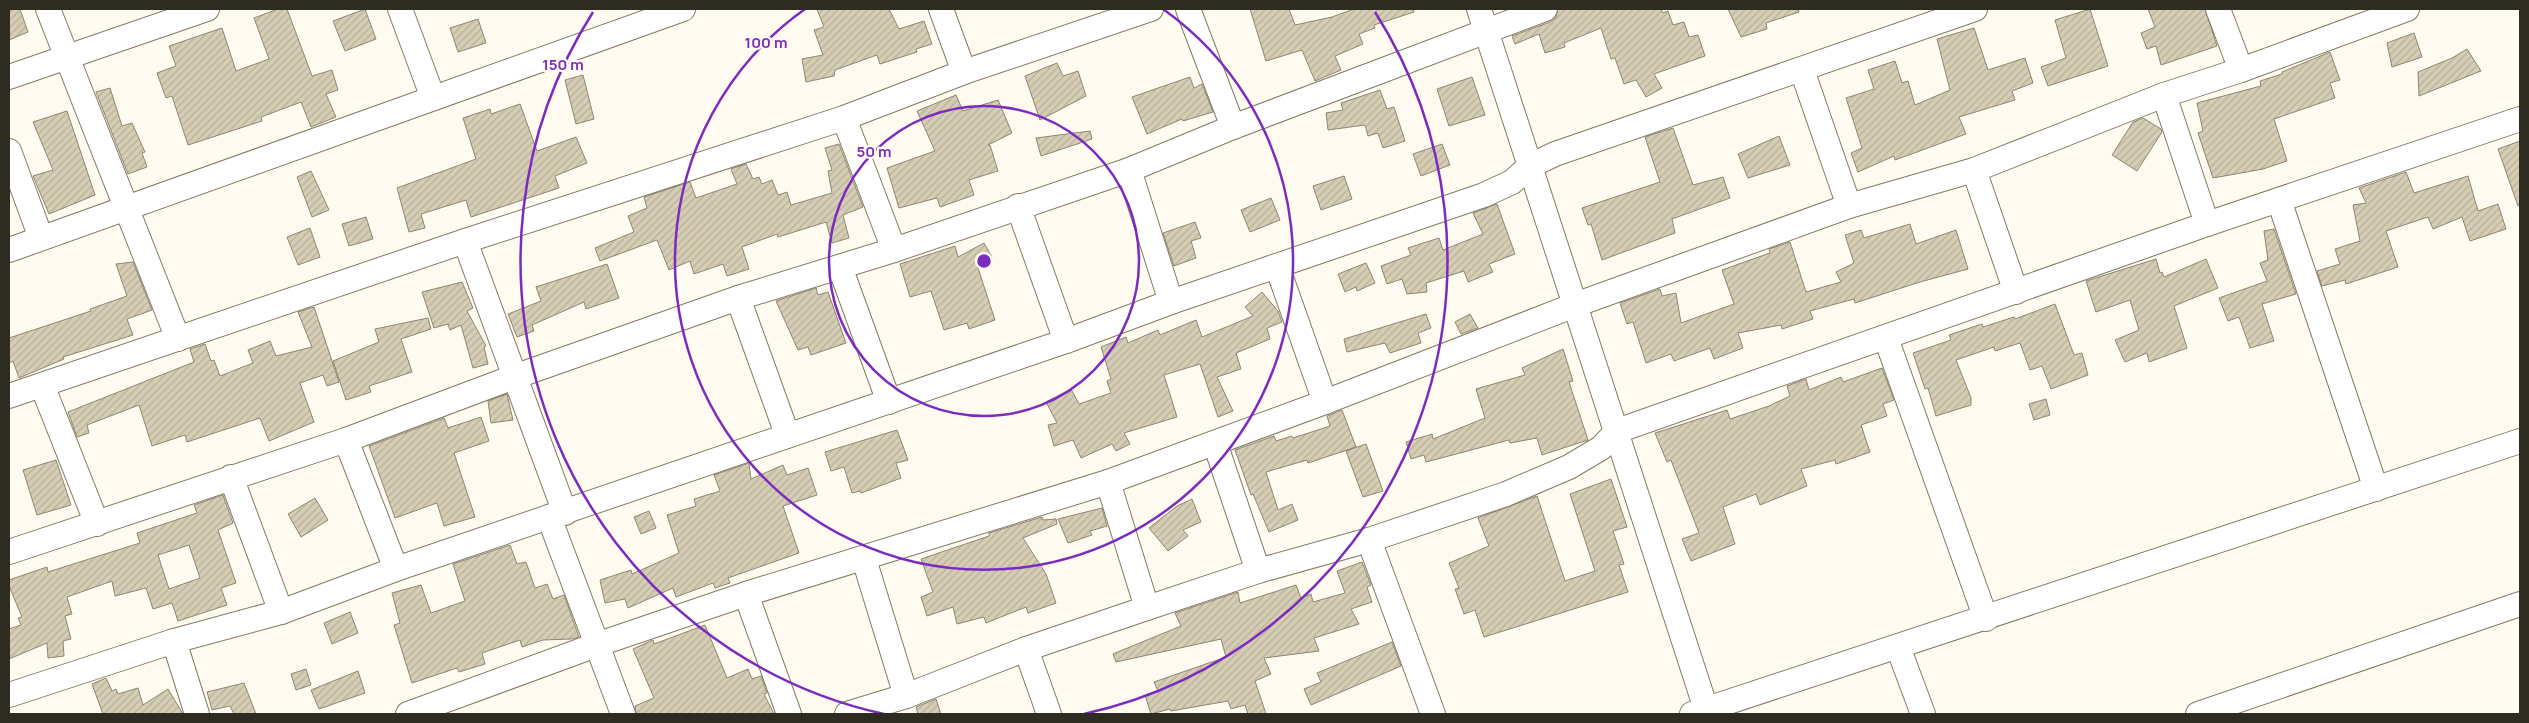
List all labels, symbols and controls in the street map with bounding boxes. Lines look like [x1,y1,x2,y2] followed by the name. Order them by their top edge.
[745,32,787,53] text: 100 m
[542,54,584,75] text: 150 m
[856,141,892,162] text: 50 m
[975,252,993,270] centre of rings

